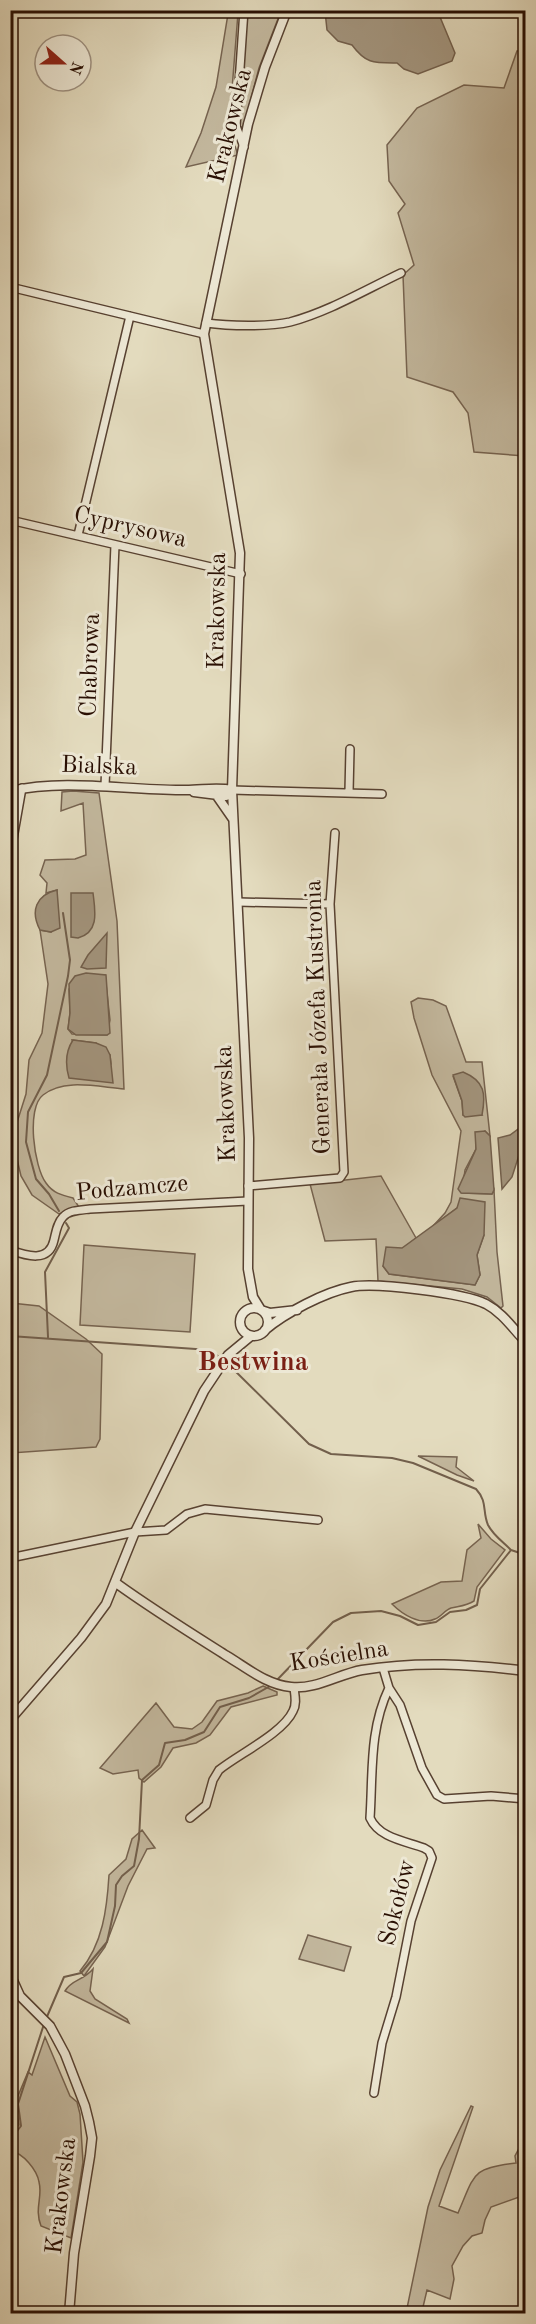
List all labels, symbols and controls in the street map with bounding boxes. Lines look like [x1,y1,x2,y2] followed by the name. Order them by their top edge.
[33,33,93,93] north arrow
[65,59,85,77] text: N
[205,66,257,186] street label: Krakowska
[71,503,189,553] street label: Cyprysowa
[205,552,231,670] street label: Krakowska
[77,612,105,718] street label: Chabrowa
[61,754,138,780] street label: Bialska
[302,879,336,1155] street label: Generała Józefa Kustronia
[213,1045,241,1163] street label: Krakowska
[75,1172,189,1206] street label: Podzamcze
[197,1349,309,1376] district label: Bestwina
[288,1637,390,1677] street label: Kościelna
[376,1857,420,1949] street label: Sokołów
[43,2136,81,2256] street label: Krakowska

